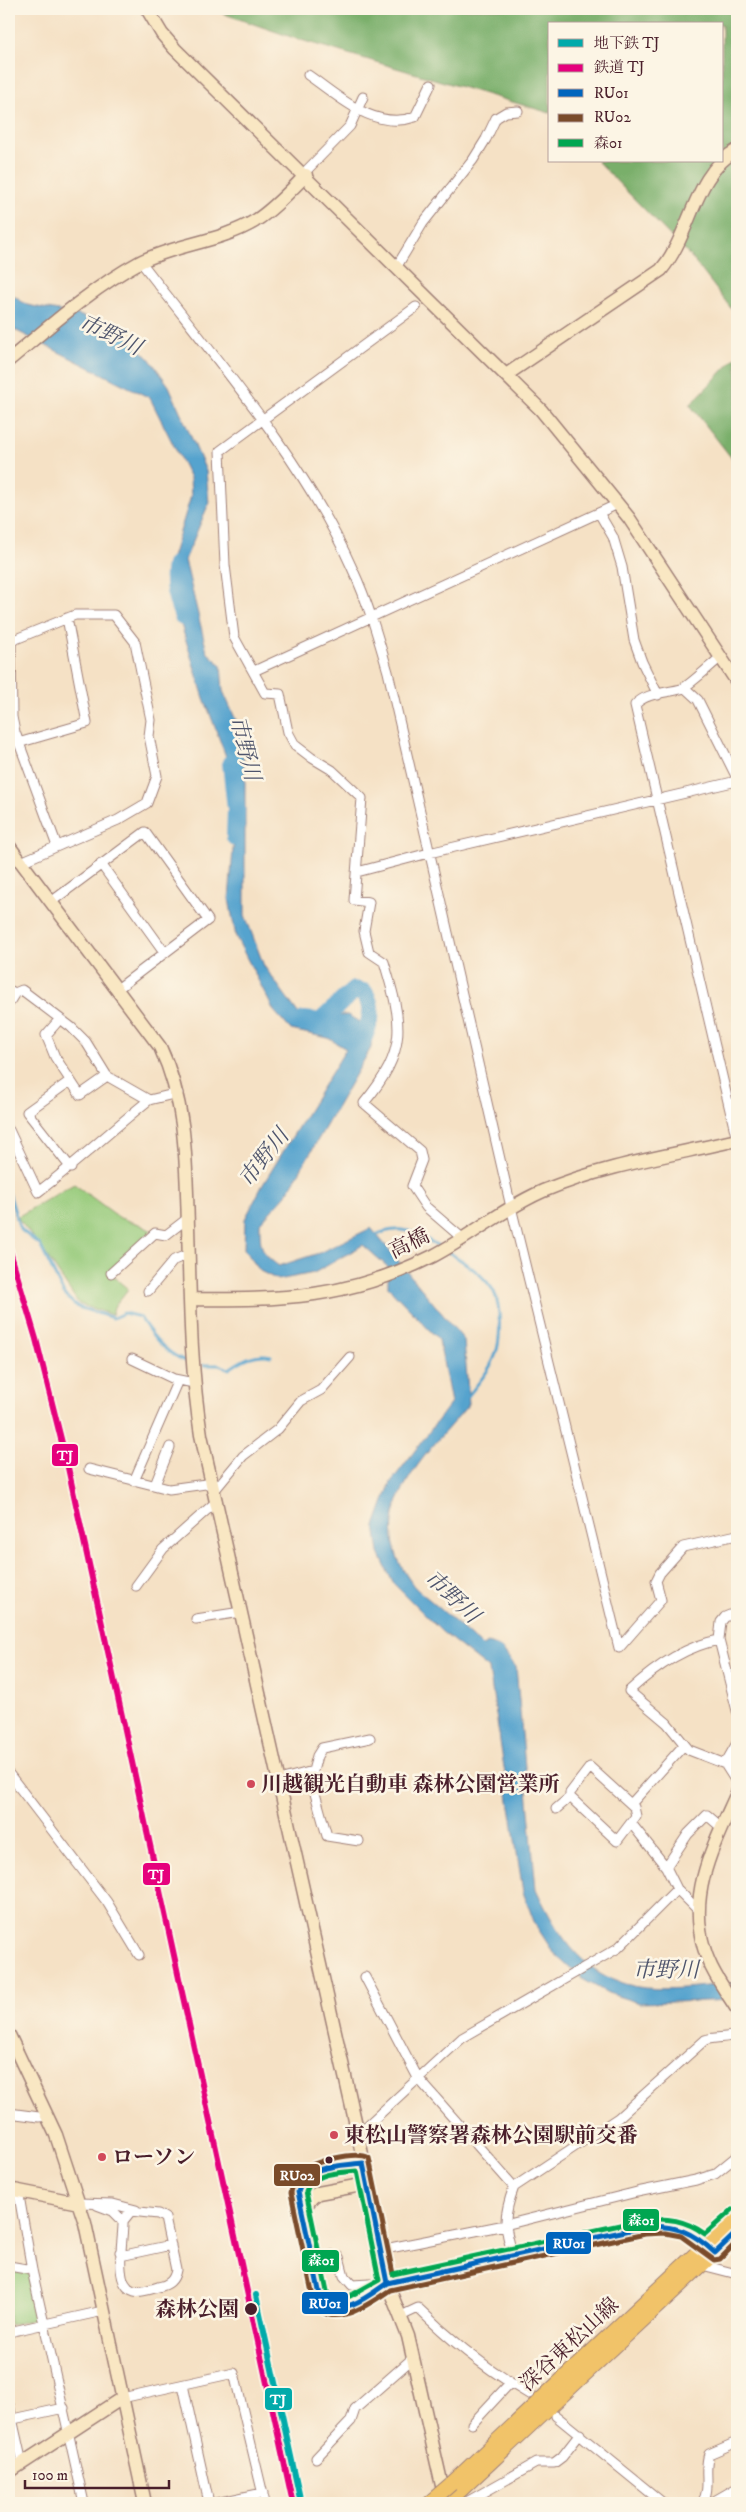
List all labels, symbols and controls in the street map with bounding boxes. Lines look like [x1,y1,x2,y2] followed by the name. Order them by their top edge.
[548,22,724,162] legend
[594,34,660,53] text: 地下鉄 TJ
[594,58,645,77] text: 鉄道 TJ
[594,84,629,103] text: RU01
[594,108,631,127] text: RU02
[594,134,623,153] text: 森01
[75,309,148,362] water label: 市野川
[223,713,266,786] water label: 市野川
[233,1122,296,1192] water label: 市野川
[385,1223,434,1265] street label: 高橋
[51,1443,79,1467] line badge: TJ
[56,1447,73,1465] text: TJ
[419,1565,487,1631] water label: 市野川
[261,1772,560,1798] place label: 川越観光自動車 森林公園営業所
[245,1778,257,1790] marker: 川越観光自動車 森林公園営業所
[142,1862,171,1886] line badge: TJ
[147,1866,164,1884] text: TJ
[633,1957,701,1984] water label: 市野川
[344,2123,638,2149] place label: 東松山警察署森林公園駅前交番
[328,2129,340,2141] marker: 東松山警察署森林公園駅前交番
[112,2145,195,2171] place label: ローソン
[96,2151,108,2163] marker: ローソン
[324,2155,334,2165] unlabelled marker
[273,2163,321,2187] line badge: RU02
[280,2167,315,2185] text: RU02
[622,2208,660,2232] line badge: 森01
[628,2212,654,2230] text: 森01
[545,2231,592,2255] line badge: RU01
[553,2235,585,2253] text: RU01
[301,2249,340,2273] line badge: 森01
[308,2252,334,2270] text: 森01
[301,2291,349,2315] line badge: RU01
[515,2292,625,2397] street label: 深谷東松山線
[309,2295,341,2313] text: RU01
[155,2297,239,2323] place label: 森林公園
[243,2301,259,2317] marker: 森林公園
[264,2387,293,2411] line badge: TJ
[269,2391,286,2409] text: TJ
[25,2457,169,2489] scale bar
[32,2466,68,2485] text: 100 m

